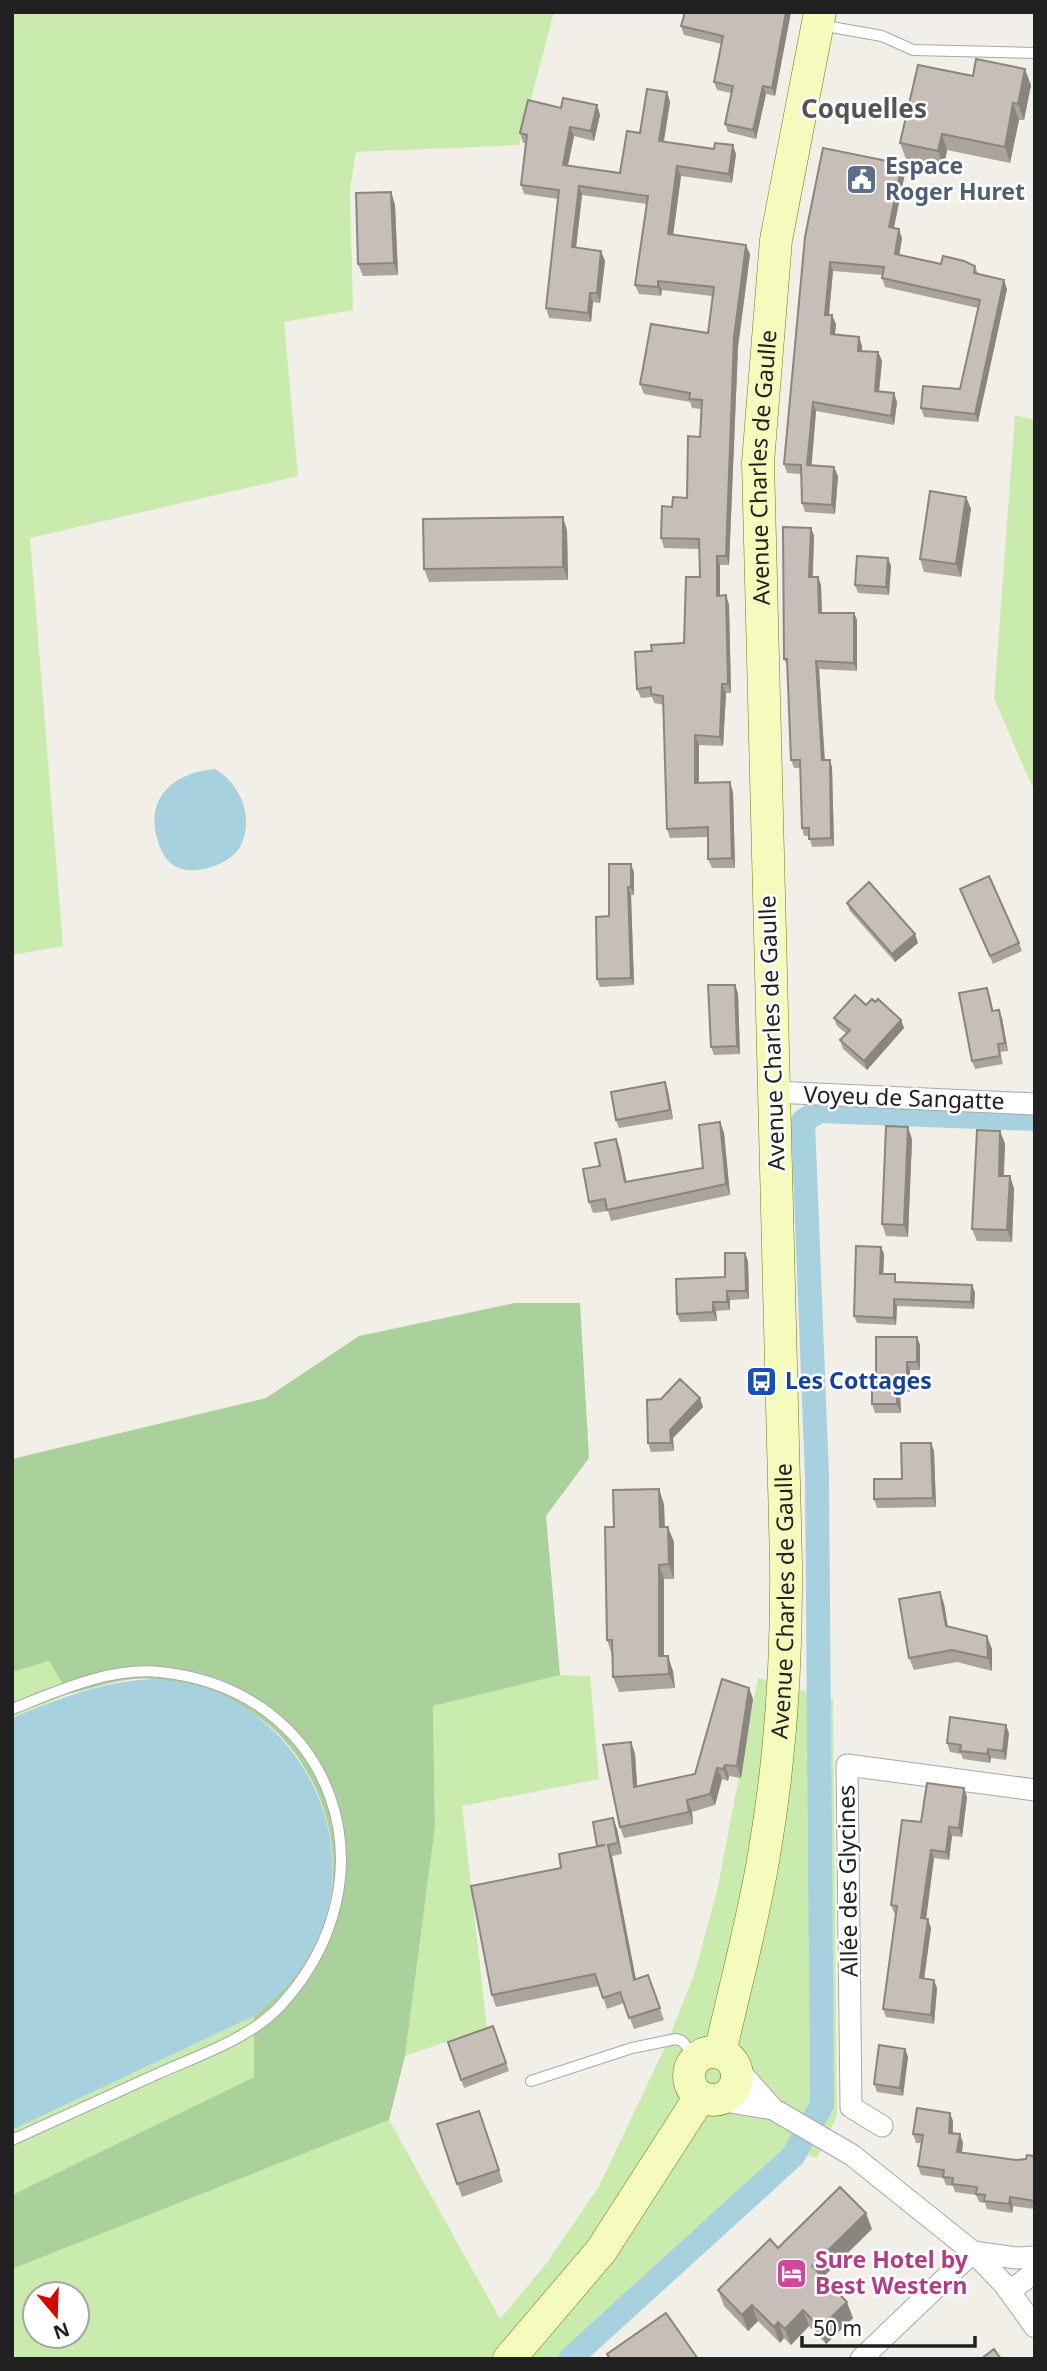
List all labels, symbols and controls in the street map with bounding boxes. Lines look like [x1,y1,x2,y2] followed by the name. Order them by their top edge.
[801,90,927,126] district label: Coquelles
[885,149,1025,207] place label: Espace Roger Huret
[845,162,879,196] public building icon: Espace Roger Huret
[741,329,784,606] street label: Avenue Charles de Gaulle
[750,895,792,1171] street label: Avenue Charles de Gaulle
[803,1077,1005,1117] street label: Voyeu de Sangatte
[745,1364,779,1398] bus stop icon: Les Cottages
[785,1364,932,1396] place label: Les Cottages
[762,1463,801,1740] street label: Avenue Charles de Gaulle
[829,1785,865,1977] street label: Allée des Glycines
[815,2243,969,2301] place label: Sure Hotel by Best Western
[775,2256,809,2290] hotel icon: Sure Hotel by Best Western
[21,2280,91,2350] north arrow
[802,2304,975,2348] scale bar
[813,2314,862,2342] text: 50 m
[50,2316,73,2346] text: N

